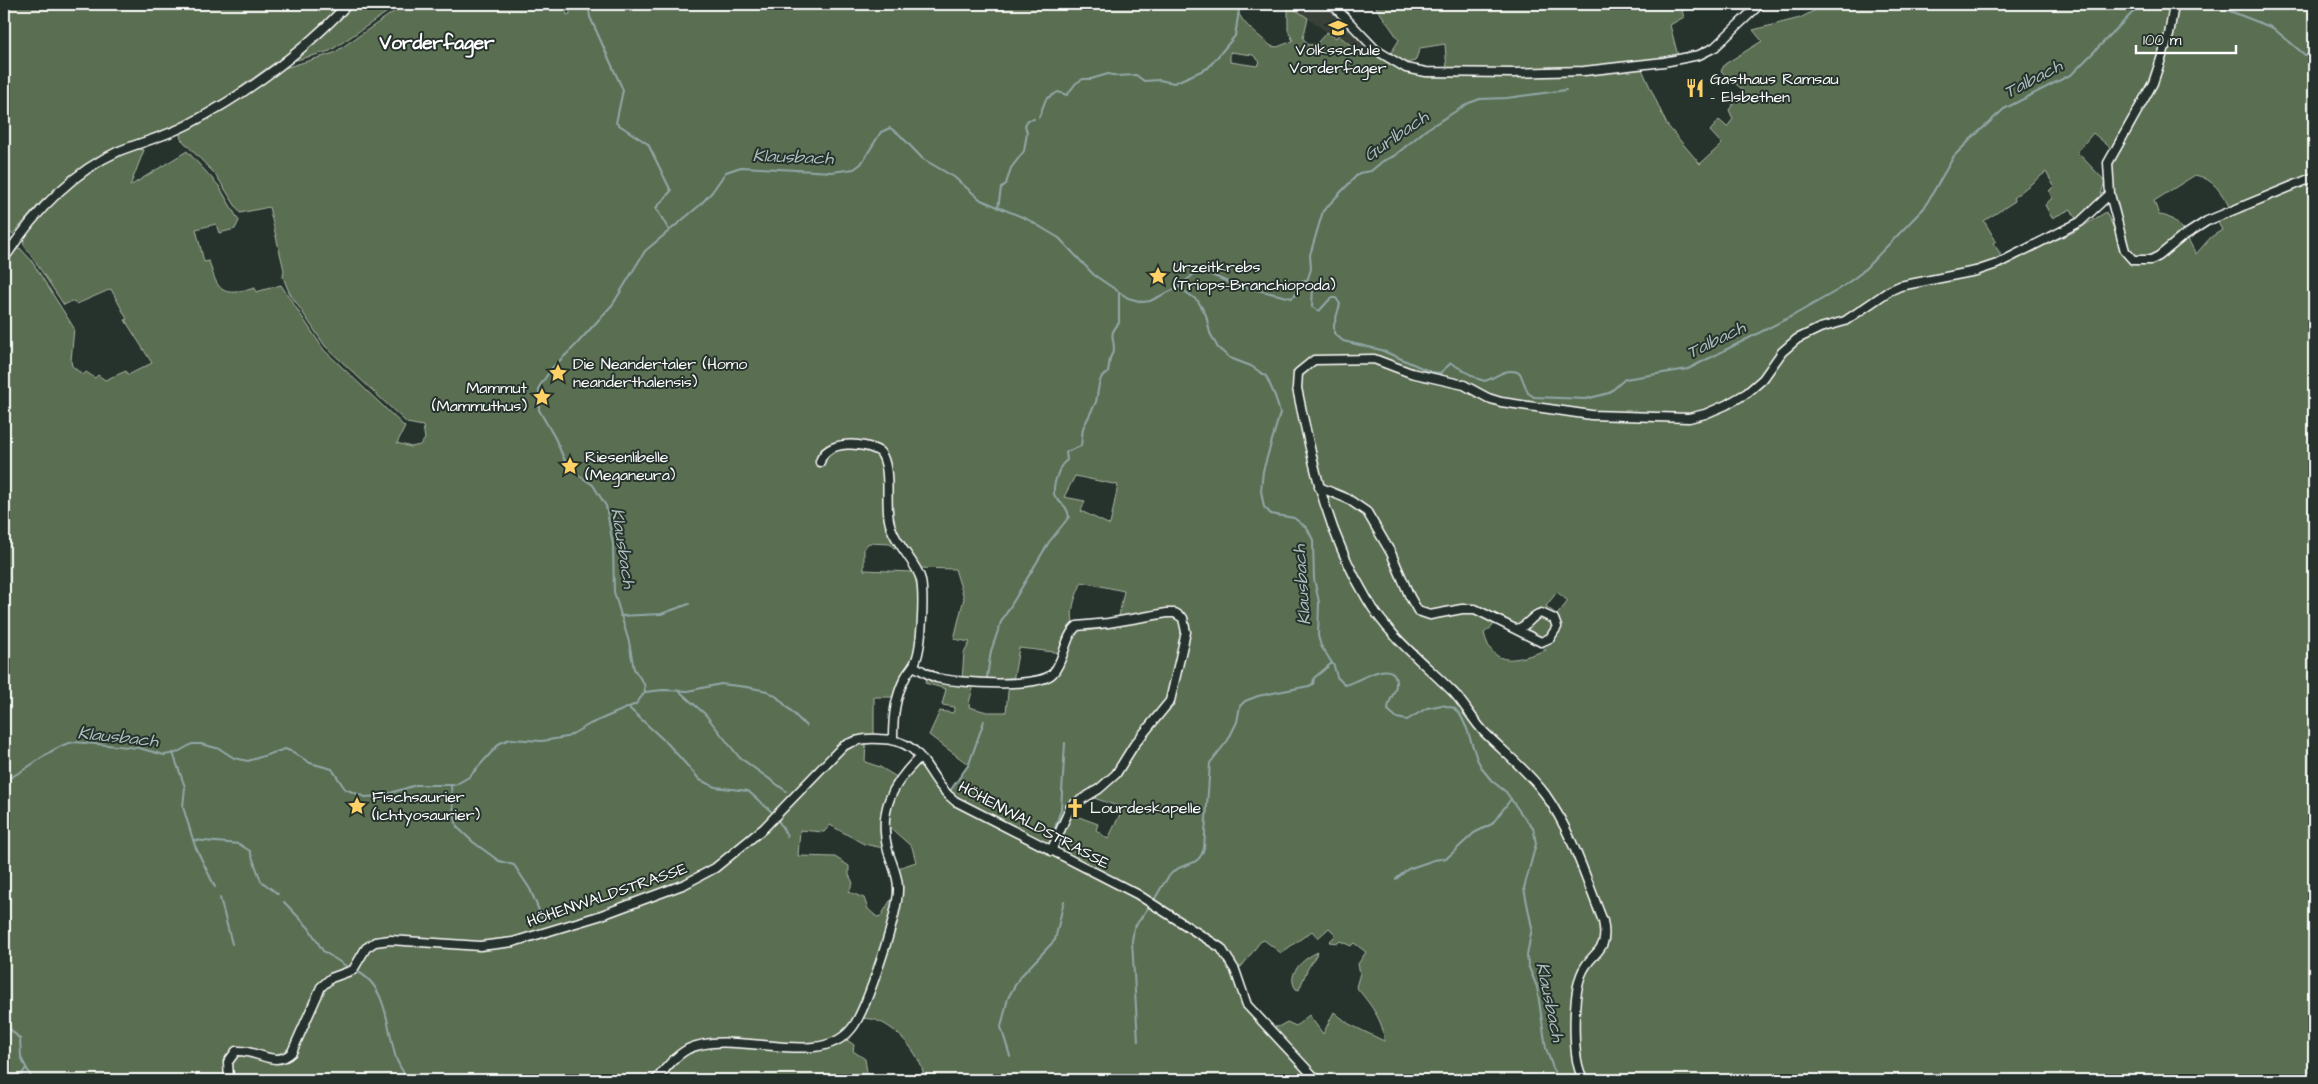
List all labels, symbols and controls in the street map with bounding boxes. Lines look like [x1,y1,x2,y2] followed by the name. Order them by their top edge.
[1327,17,1349,39] school or university icon: Volksschule Vorderfager
[2136,22,2236,54] scale bar
[378,30,495,58] district label: Vorderfager
[2143,30,2182,51] text: 100 m
[1290,39,1387,80] place label: Volksschule Vorderfager
[1999,53,2068,105] water label: Talbach
[1710,68,1839,108] place label: Gasthaus Ramsau - Elsbethen
[1684,77,1706,99] restaurant icon: Gasthaus Ramsau - Elsbethen
[1359,104,1434,167] water label: Gurlbach
[752,143,835,171] water label: Klausbach
[1173,256,1336,296] place label: Urzeitkrebs (Triops-Branchiopoda)
[1147,265,1169,287] place icon: Urzeitkrebs (Triops-Branchiopoda)
[1682,315,1751,365] water label: Talbach
[573,353,747,393] place label: Die Neandertaler (Homo neanderthalensis)
[547,362,569,384] place icon: Die Neandertaler (Homo neanderthalensis)
[432,377,528,417] place label: Mammut (Mammuthus)
[531,386,553,408] place icon: Mammut (Mammuthus)
[585,446,676,487] place label: Riesenlibelle (Meganeura)
[559,455,581,477] place icon: Riesenlibelle (Meganeura)
[604,506,642,591] water label: Klausbach
[1287,543,1317,626] water label: Klausbach
[77,720,160,754] water label: Klausbach
[955,776,1114,874] street label: HÖHENWALDSTRASSE
[372,786,481,827] place label: Fischsaurier (Ichtyosaurier)
[346,795,368,817] place icon: Fischsaurier (Ichtyosaurier)
[1064,797,1086,819] church icon: Lourdeskapelle
[1090,797,1201,819] place label: Lourdeskapelle
[524,857,691,933] street label: HÖHENWALDSTRASSE
[1529,960,1571,1045] water label: Klausbach

